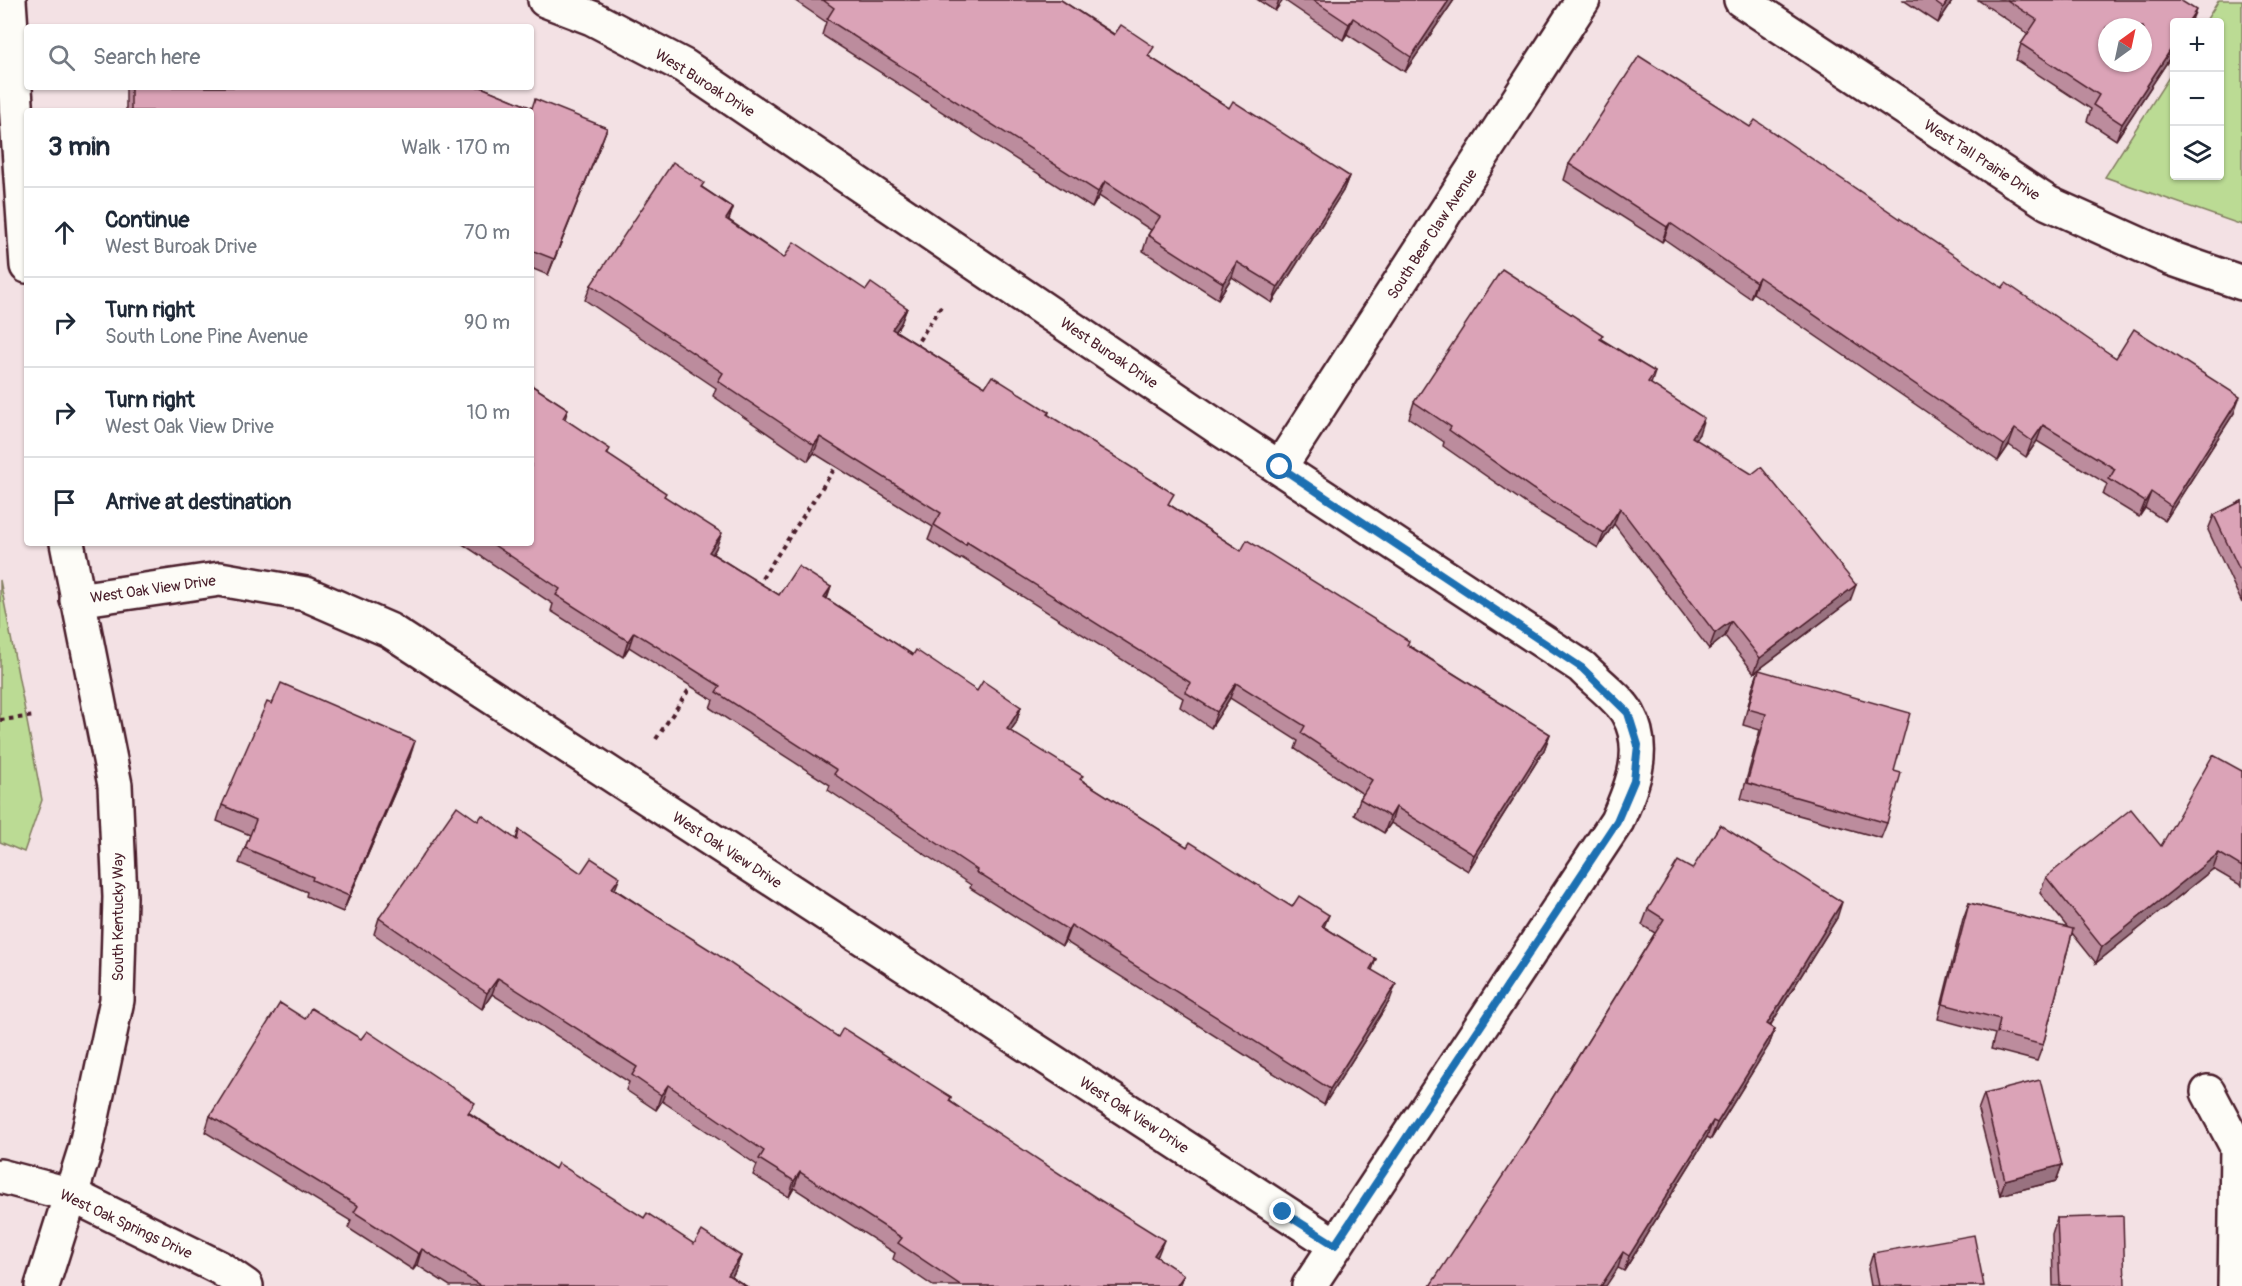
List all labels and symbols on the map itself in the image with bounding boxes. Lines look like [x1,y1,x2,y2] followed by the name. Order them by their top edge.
[2098,18,2152,72] north arrow
[651,45,759,122] street label: West Buroak Drive
[1920,116,2044,205] street label: West Tall Prairie Drive
[1383,165,1482,303] street label: South Bear Claw Avenue
[1056,314,1162,393] street label: West Buroak Drive
[1266,453,1292,479] route start
[89,571,218,608] street label: West Oak View Drive
[668,808,786,893] street label: West Oak View Drive
[109,852,128,981] street label: South Kentucky Way
[1075,1073,1193,1158] street label: West Oak View Drive
[57,1185,196,1264] street label: West Oak Springs Drive
[1269,1198,1295,1224] route end

